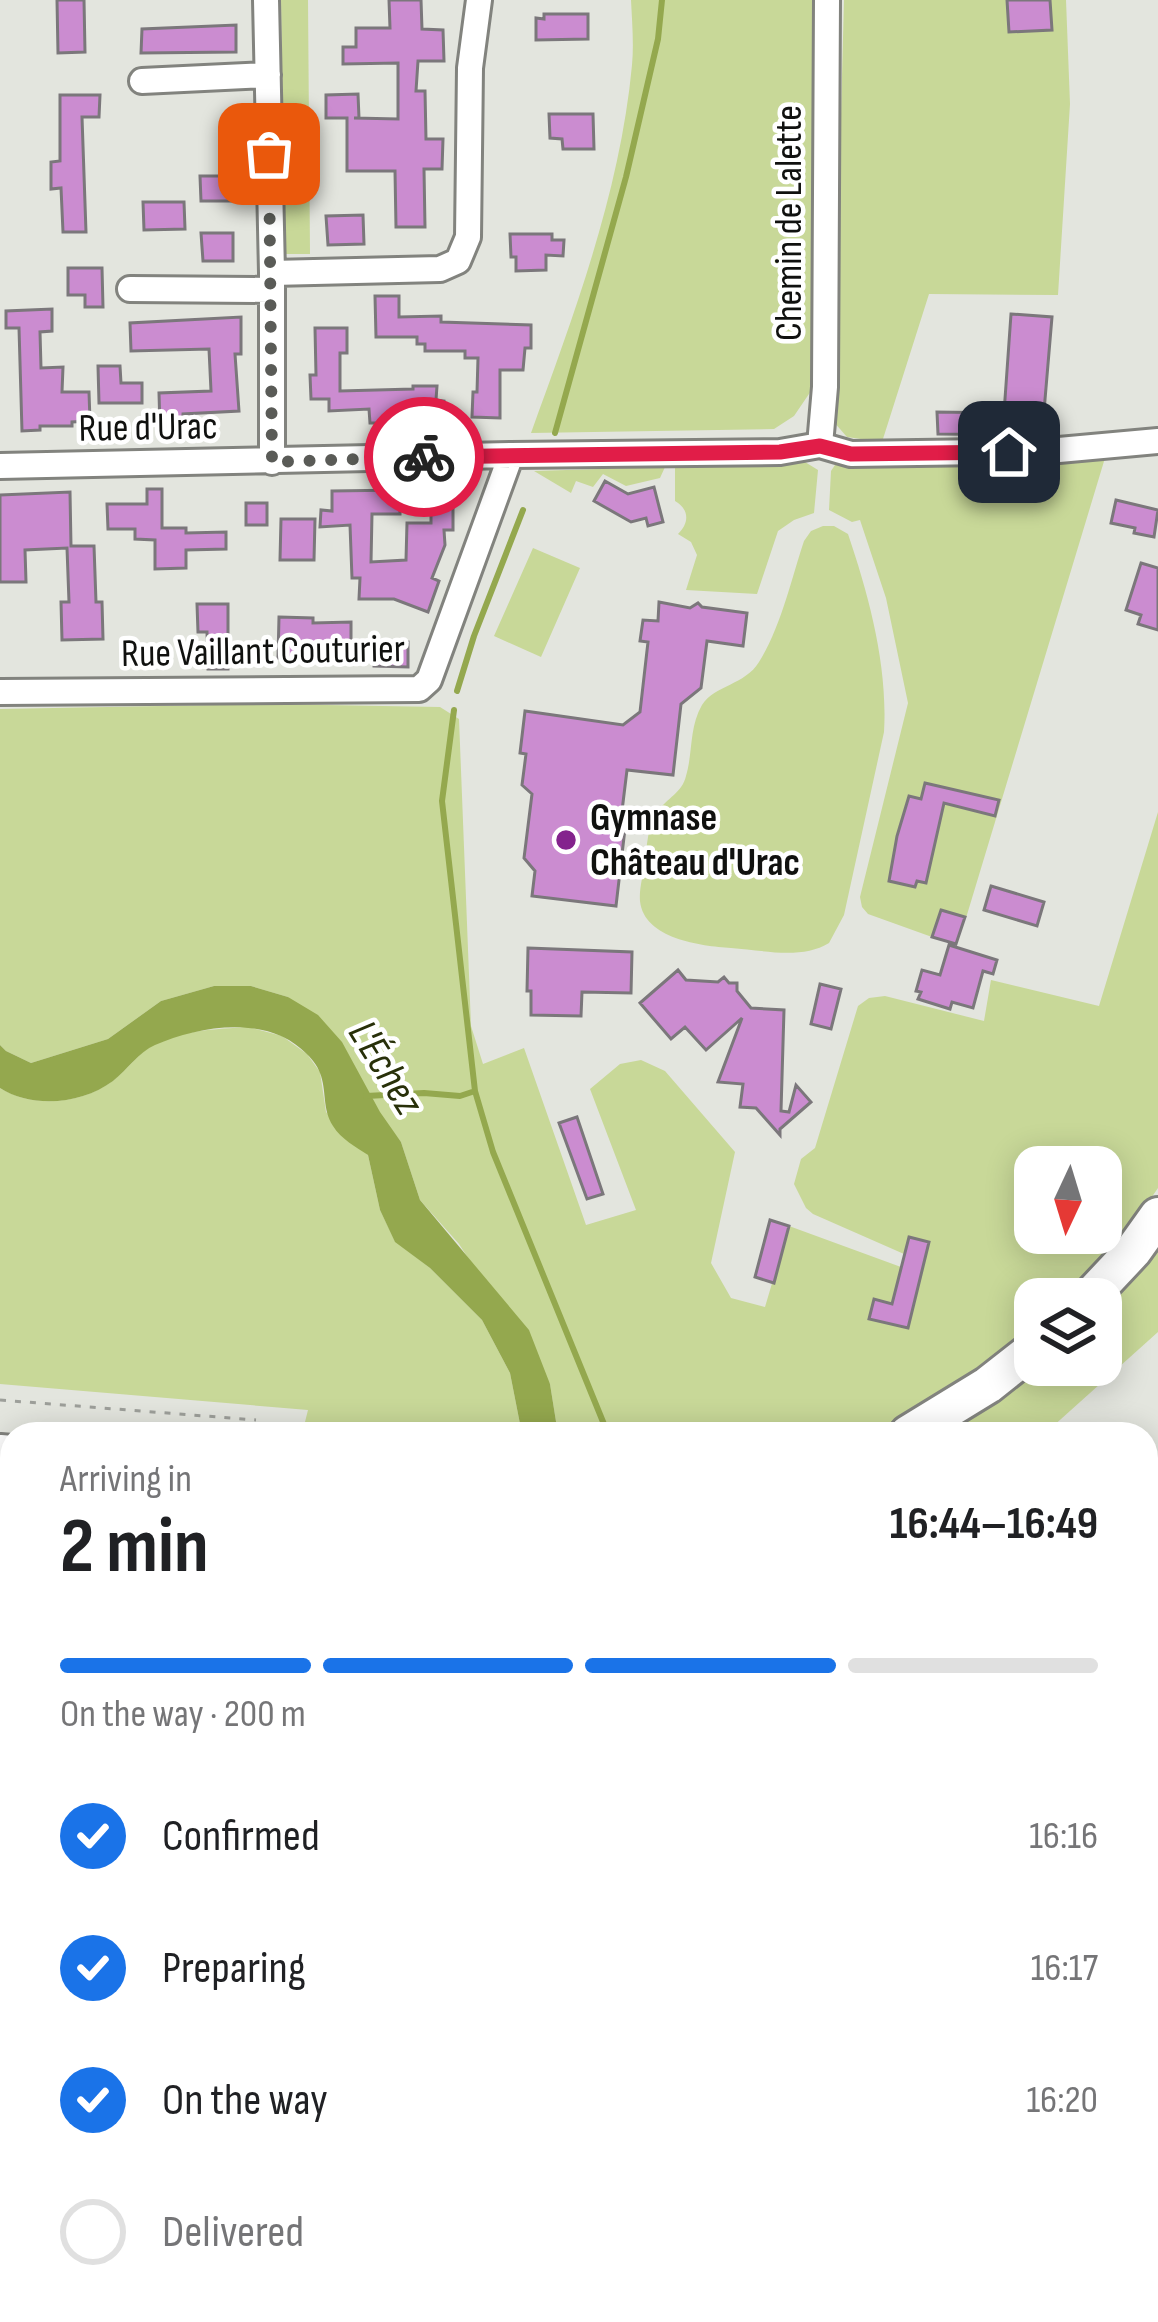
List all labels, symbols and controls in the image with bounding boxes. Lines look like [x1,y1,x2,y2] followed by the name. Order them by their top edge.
[218,103,320,205] pin
[766,105,813,341] street label: Chemin de Lalette
[236,121,302,187] icon: bag
[364,397,484,517] courier
[958,401,1060,503] pin
[78,403,218,453] street label: Rue d'Urac
[976,419,1042,485] icon: home
[391,424,457,490] icon: bike
[121,626,405,678] street label: Rue Vaillant Couturier
[590,795,800,887] place label: Gymnase Château d'Urac
[553,827,579,853] marker: Gymnase Château d'Urac
[337,1012,434,1125] water label: L'Échez
[1014,1146,1122,1254] north arrow
[1014,1146,1122,1386] map controls
[1014,1278,1122,1386] button: layers
[60,1456,192,1503] text: Arriving in
[890,1497,1098,1552] text: 16:44–16:49
[60,1501,209,1594] text: 2 min
[60,1691,306,1738] text: On the way · 200 m
[60,1803,126,1869] icon: check
[162,1809,320,1864] text: Confirmed
[1029,1813,1098,1860] text: 16:16
[60,1935,126,2001] icon: check
[162,1941,306,1996] text: Preparing
[1031,1945,1098,1992] text: 16:17
[60,2067,126,2133] icon: check
[162,2073,328,2128] text: On the way
[1026,2077,1098,2124] text: 16:20
[162,2205,304,2260] text: Delivered

